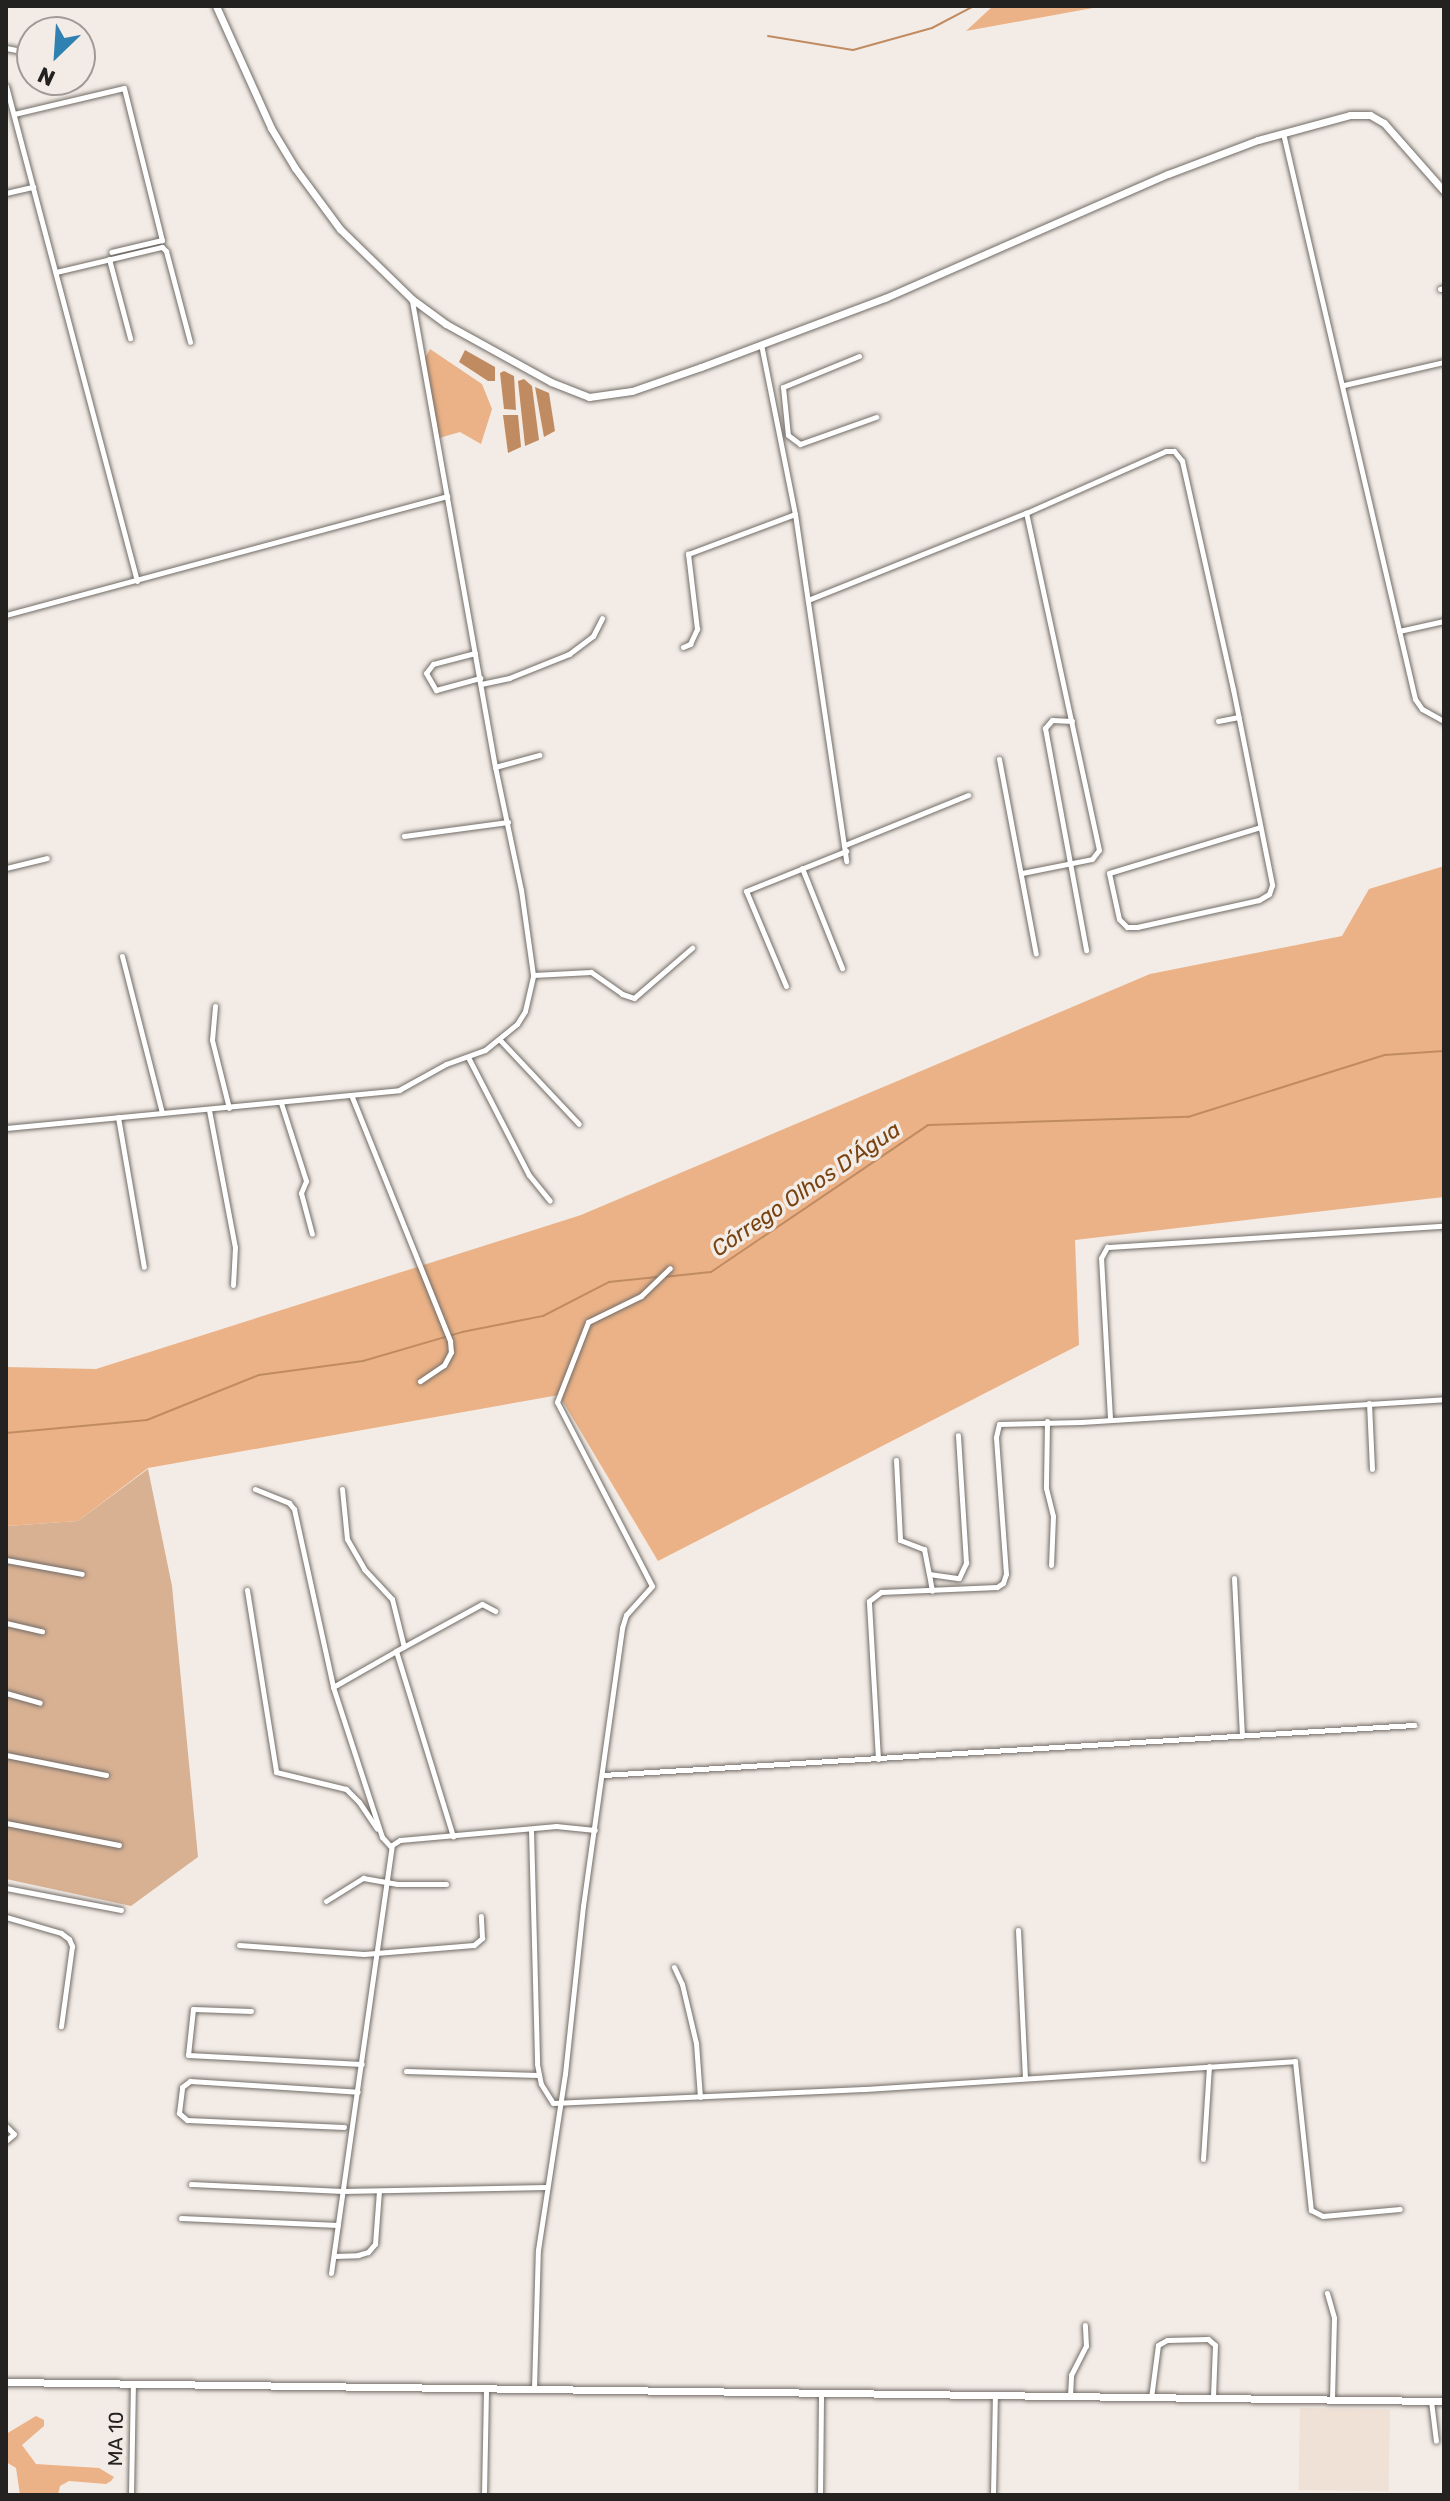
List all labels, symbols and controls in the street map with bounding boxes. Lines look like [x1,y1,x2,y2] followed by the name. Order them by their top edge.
[16,16,96,96] north arrow
[34,61,59,92] text: N
[706,1116,906,1262] water label: Córrego Olhos D'Água
[104,2411,128,2467] street label: MA 10

